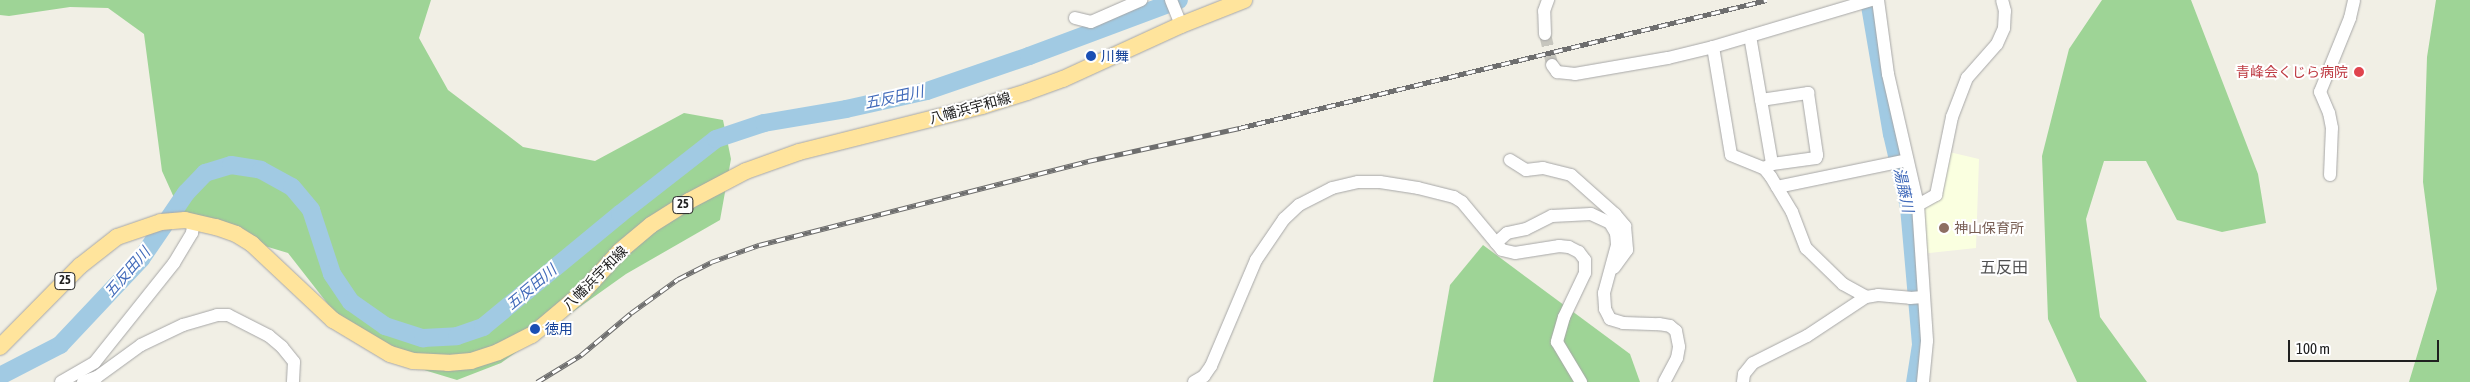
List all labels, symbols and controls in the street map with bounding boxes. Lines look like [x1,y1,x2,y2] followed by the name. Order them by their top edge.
[1101,48,1129,64] place label: 川舞
[1085,50,1097,62] marker: 川舞
[2236,64,2348,80] place label: 青峰会くじら病院
[2352,65,2366,79] marker: 青峰会くじら病院
[863,82,925,112] water label: 五反田川
[927,89,1013,127] street label: 八幡浜宇和線
[1891,166,1917,214] water label: 湯藤川
[672,196,694,214] road number: 25
[1954,220,2024,236] place label: 神山保育所
[1938,222,1950,234] marker: 神山保育所
[559,242,631,314] street label: 八幡浜宇和線
[101,243,153,301] water label: 五反田川
[1980,257,2028,277] district label: 五反田
[502,261,560,313] water label: 五反田川
[54,272,76,290] road number: 25
[545,321,573,337] place label: 徳用
[529,323,541,335] marker: 徳用
[2290,330,2441,362] scale bar
[2296,340,2330,357] text: 100 m

